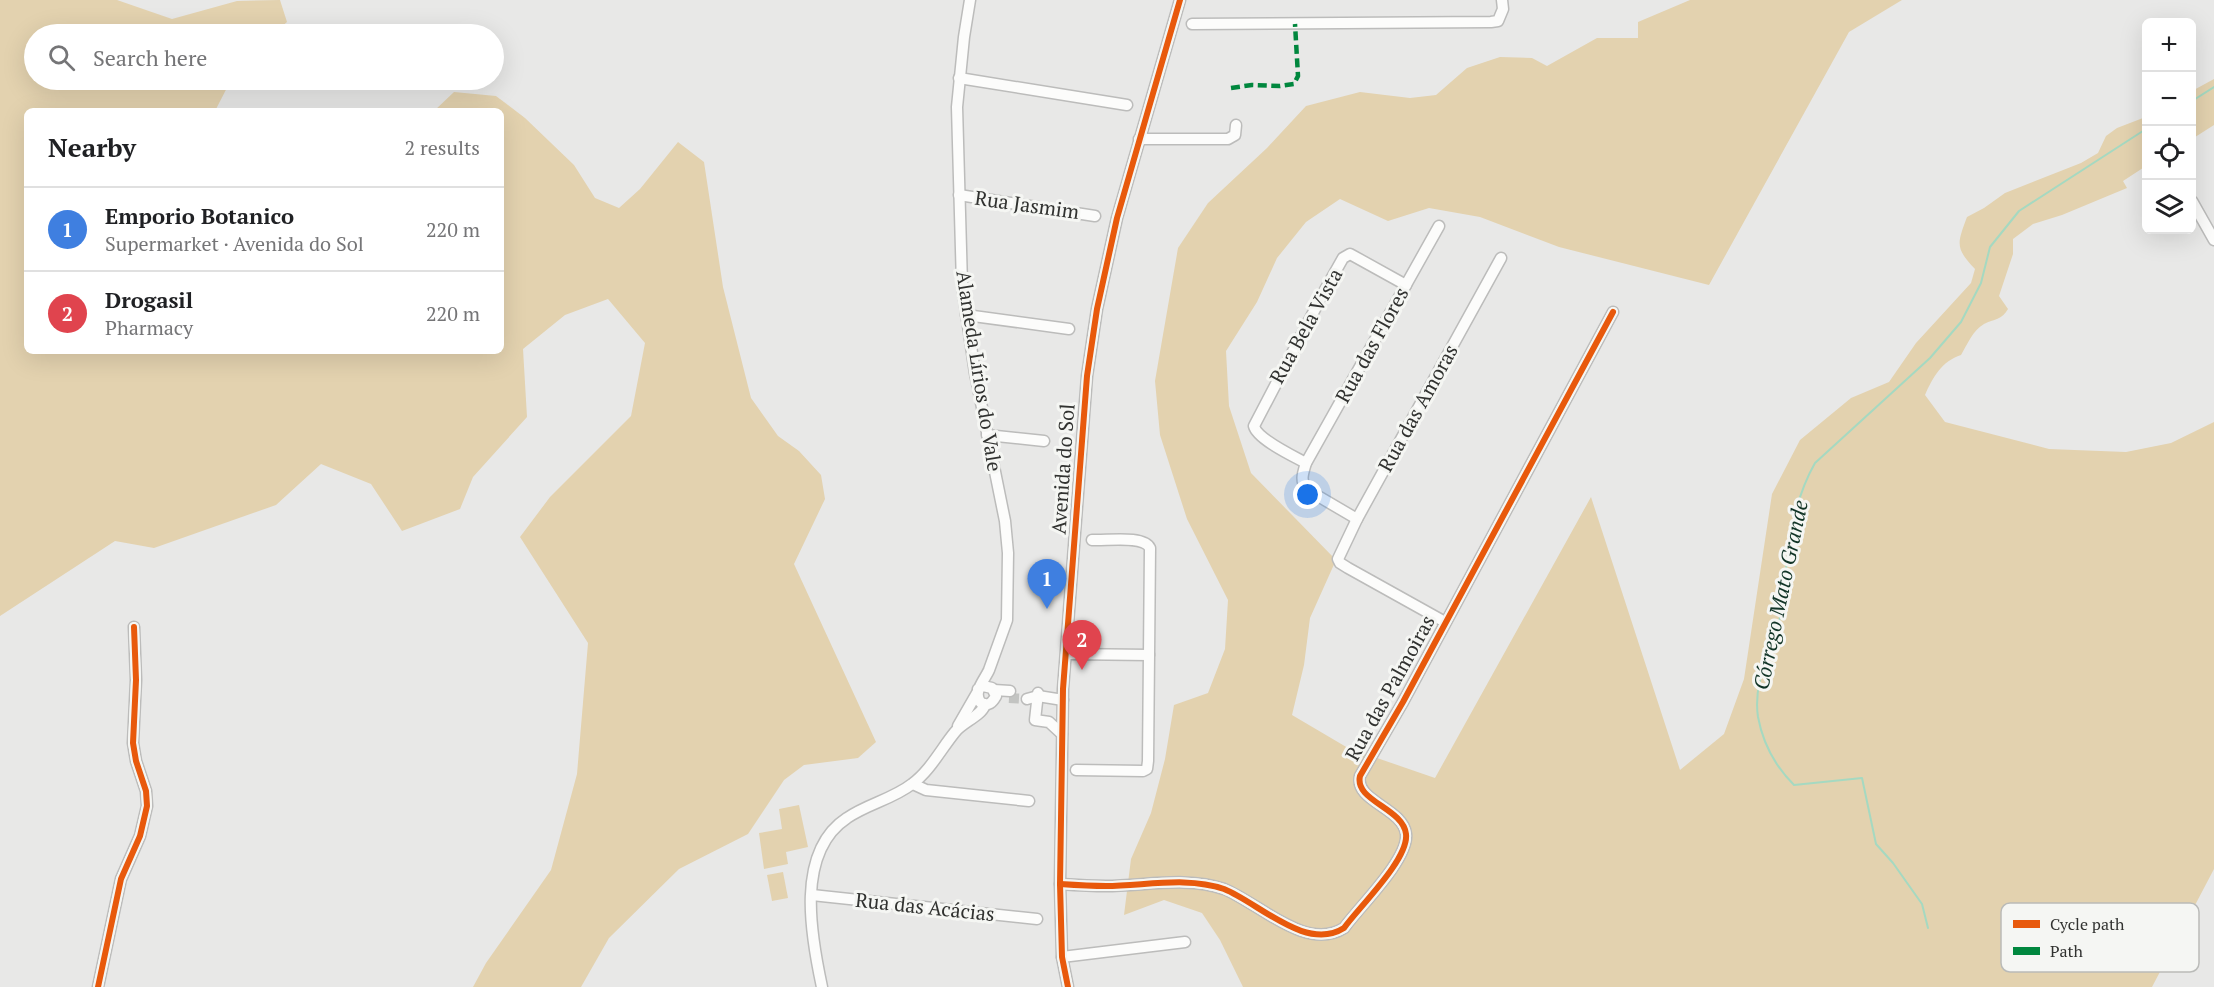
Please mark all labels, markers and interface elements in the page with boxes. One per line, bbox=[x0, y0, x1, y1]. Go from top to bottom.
map controls bbox=[2142, 18, 2196, 234]
button: + bbox=[2142, 18, 2196, 72]
search box bbox=[24, 24, 504, 90]
icon: search bbox=[45, 41, 78, 74]
text: Search here bbox=[93, 43, 207, 72]
button: − bbox=[2142, 72, 2196, 126]
button: locate bbox=[2142, 126, 2196, 180]
text: Nearby bbox=[48, 130, 136, 164]
text: 2 results bbox=[405, 134, 480, 161]
button: layers bbox=[2142, 180, 2196, 234]
street label: Rua Jasmim bbox=[973, 184, 1081, 225]
text: Emporio Botanico bbox=[105, 201, 294, 230]
text: 1 bbox=[62, 216, 73, 243]
text: 220 m bbox=[426, 216, 480, 243]
text: Supermarket · Avenida do Sol bbox=[105, 230, 364, 257]
street label: Rua Bela Vista bbox=[1263, 263, 1348, 388]
street label: Alameda Lírios do Vale bbox=[950, 268, 1009, 473]
street label: Rua das Flores bbox=[1329, 282, 1414, 407]
text: Drogasil bbox=[105, 285, 193, 314]
text: 2 bbox=[62, 300, 73, 327]
text: 220 m bbox=[426, 300, 480, 327]
text: Pharmacy bbox=[105, 314, 193, 341]
street label: Rua das Amoras bbox=[1371, 339, 1464, 476]
street label: Avenida do Sol bbox=[1044, 403, 1081, 535]
your location bbox=[1293, 480, 1322, 509]
water label: Córrego Mato Grande bbox=[1746, 497, 1814, 692]
pin: 1 bbox=[1028, 560, 1066, 609]
street label: Rua das Palmoiras bbox=[1338, 610, 1441, 765]
pin: 2 bbox=[1062, 620, 1102, 670]
street label: Rua das Acácias bbox=[854, 886, 996, 927]
legend bbox=[2001, 903, 2199, 972]
text: Cycle path bbox=[2050, 913, 2125, 935]
text: Path bbox=[2050, 940, 2084, 962]

